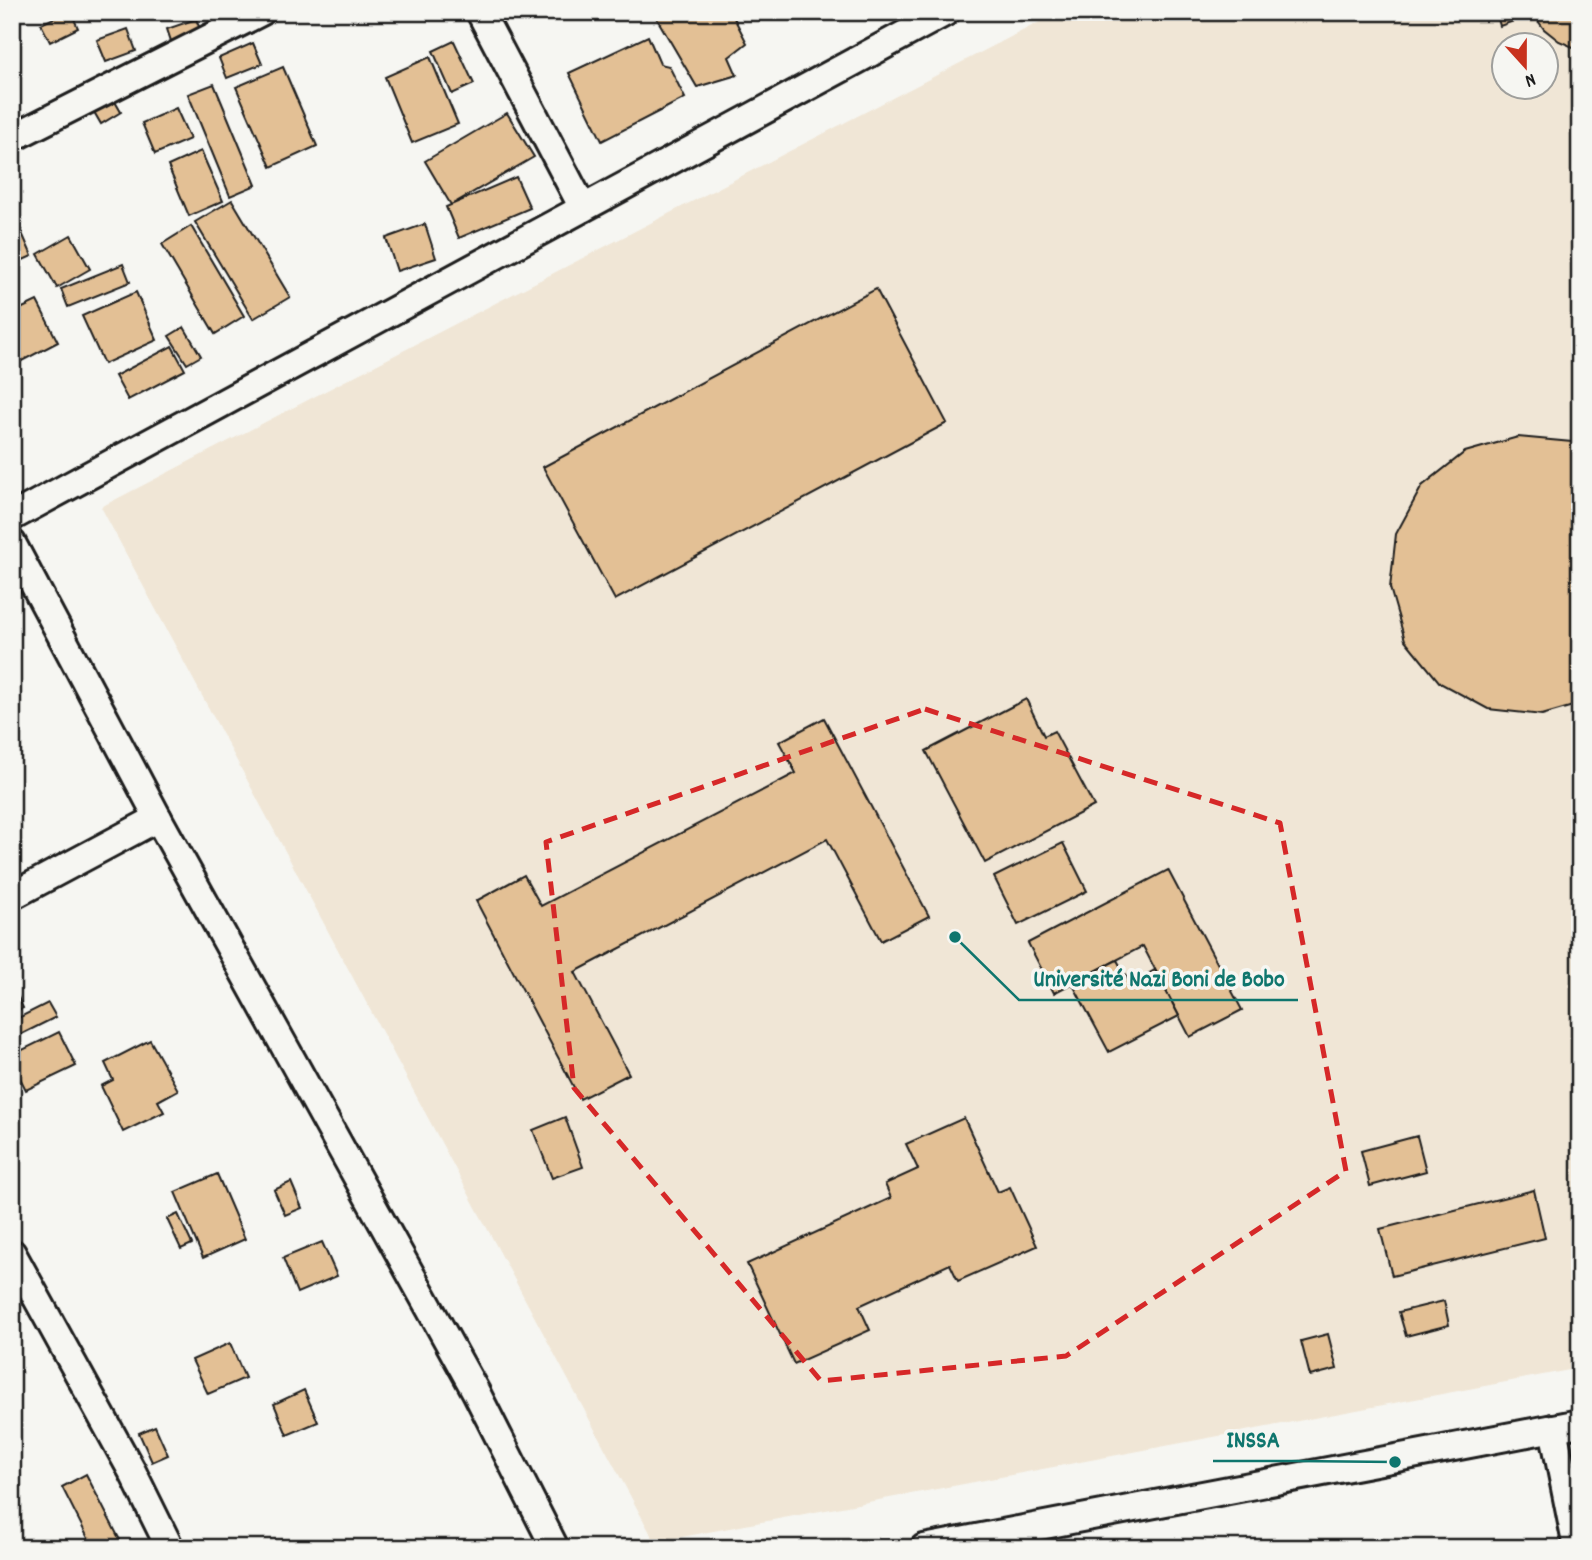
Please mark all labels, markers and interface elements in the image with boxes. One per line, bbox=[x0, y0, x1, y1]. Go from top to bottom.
north arrow bbox=[1490, 32, 1560, 102]
text: N bbox=[1521, 64, 1539, 93]
callout: Université Nazi Boni de Bobo bbox=[1019, 955, 1298, 1000]
text: Université Nazi Boni de Bobo bbox=[1033, 964, 1285, 998]
callout: INSSA bbox=[1213, 1416, 1294, 1461]
text: INSSA bbox=[1226, 1425, 1280, 1459]

